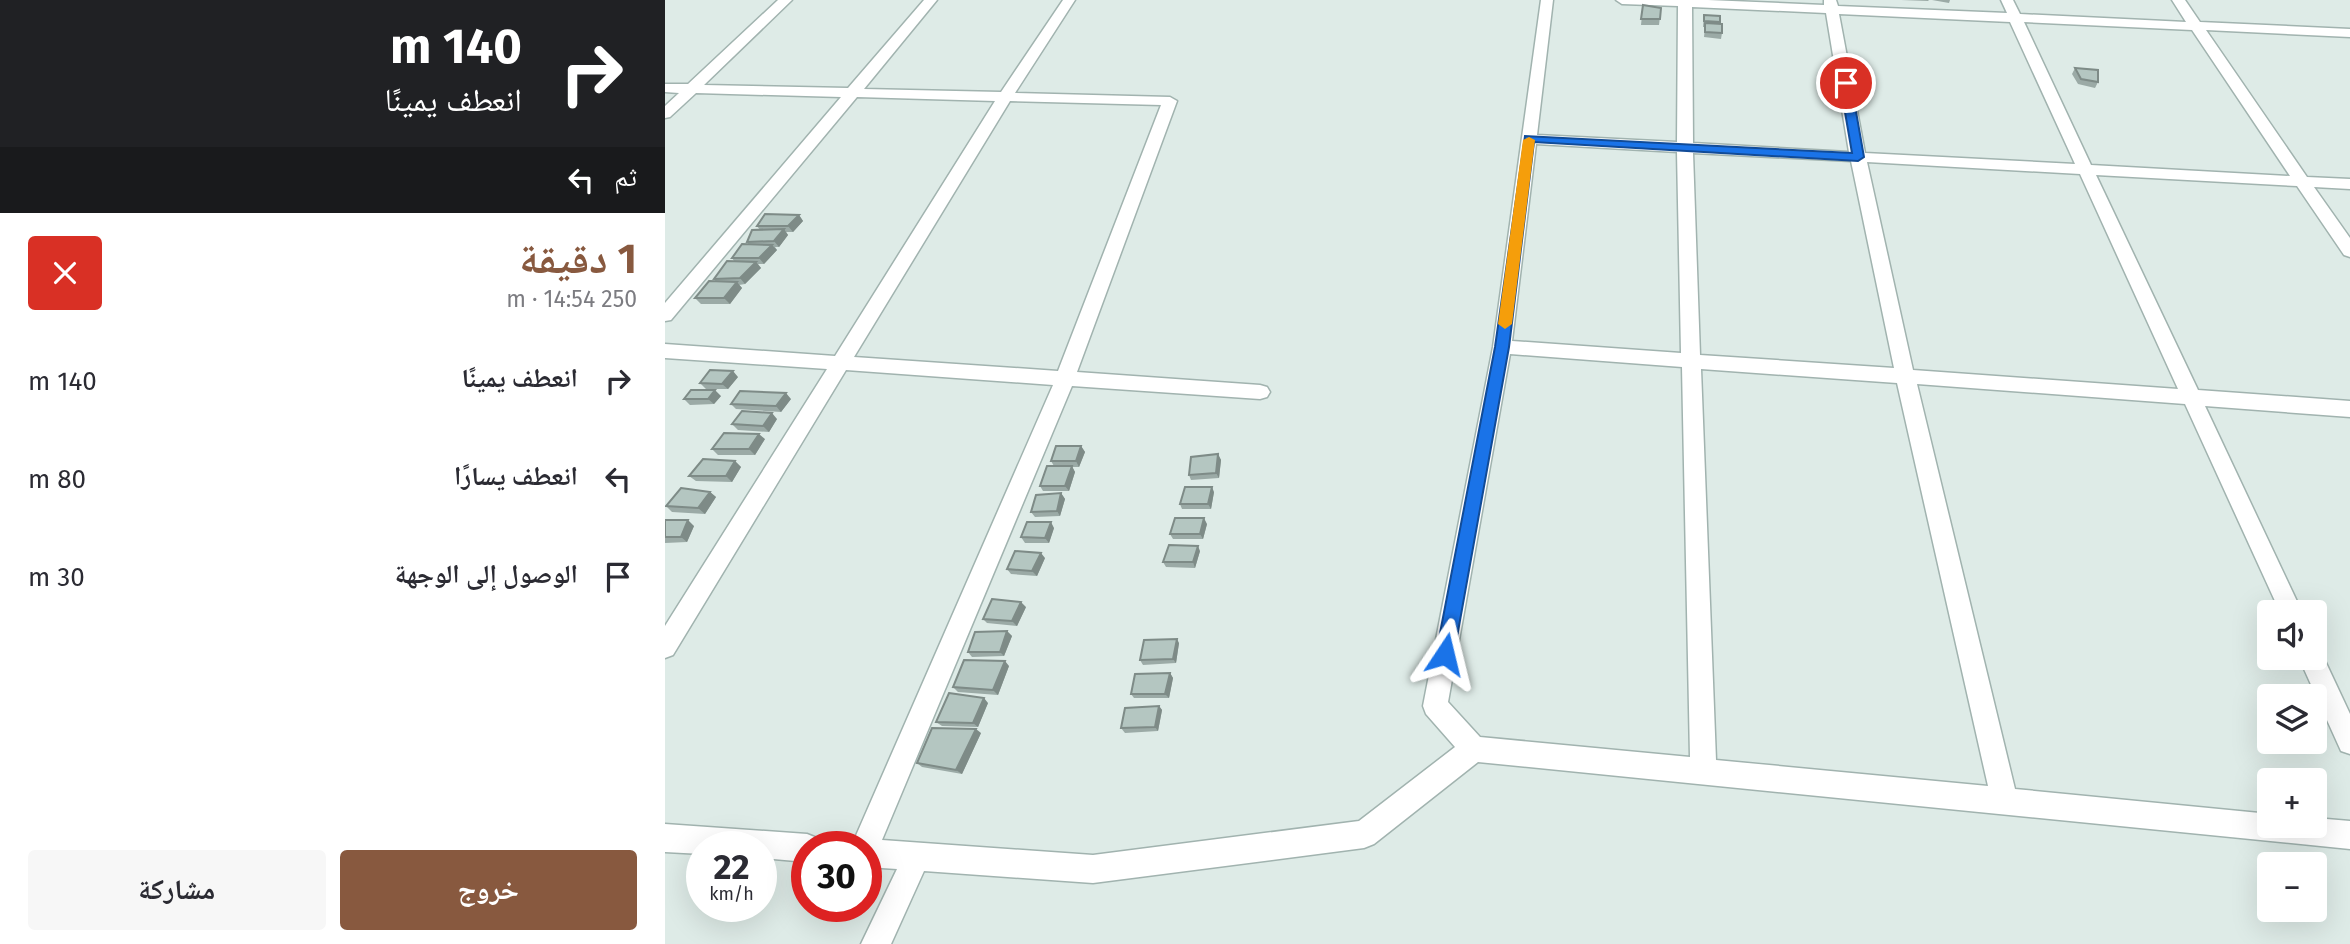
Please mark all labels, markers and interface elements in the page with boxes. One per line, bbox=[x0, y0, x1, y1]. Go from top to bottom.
text: 140 m bbox=[390, 17, 522, 76]
icon: right bbox=[546, 28, 637, 119]
pin bbox=[1816, 53, 1876, 113]
icon: arrive bbox=[1827, 64, 1865, 102]
text: انعطف يمينًا bbox=[384, 81, 522, 119]
icon: left bbox=[562, 161, 600, 199]
text: ثم bbox=[614, 162, 637, 193]
text: 1 دقيقة bbox=[519, 234, 637, 284]
button: close bbox=[28, 236, 102, 310]
text: 250 m · 14:54 bbox=[506, 285, 637, 313]
icon: right bbox=[599, 362, 637, 400]
text: انعطف يمينًا bbox=[462, 363, 578, 394]
text: 140 m bbox=[28, 366, 97, 397]
icon: left bbox=[599, 460, 637, 498]
text: انعطف يسارًا bbox=[454, 461, 578, 492]
text: 80 m bbox=[28, 464, 86, 495]
icon: arrive bbox=[599, 558, 637, 596]
text: الوصول إلى الوجهة bbox=[395, 559, 578, 590]
text: 30 m bbox=[28, 562, 85, 593]
map controls bbox=[2257, 600, 2327, 922]
button: sound bbox=[2257, 600, 2327, 670]
position arrow bbox=[1408, 617, 1482, 691]
button: layers bbox=[2257, 684, 2327, 754]
button: + bbox=[2257, 768, 2327, 838]
speed limit sign: 30 bbox=[791, 831, 882, 922]
text: 22 bbox=[713, 846, 750, 888]
button: مشاركة bbox=[28, 850, 326, 930]
button: خروج bbox=[340, 850, 637, 930]
button: − bbox=[2257, 852, 2327, 922]
text: km/h bbox=[709, 883, 754, 905]

